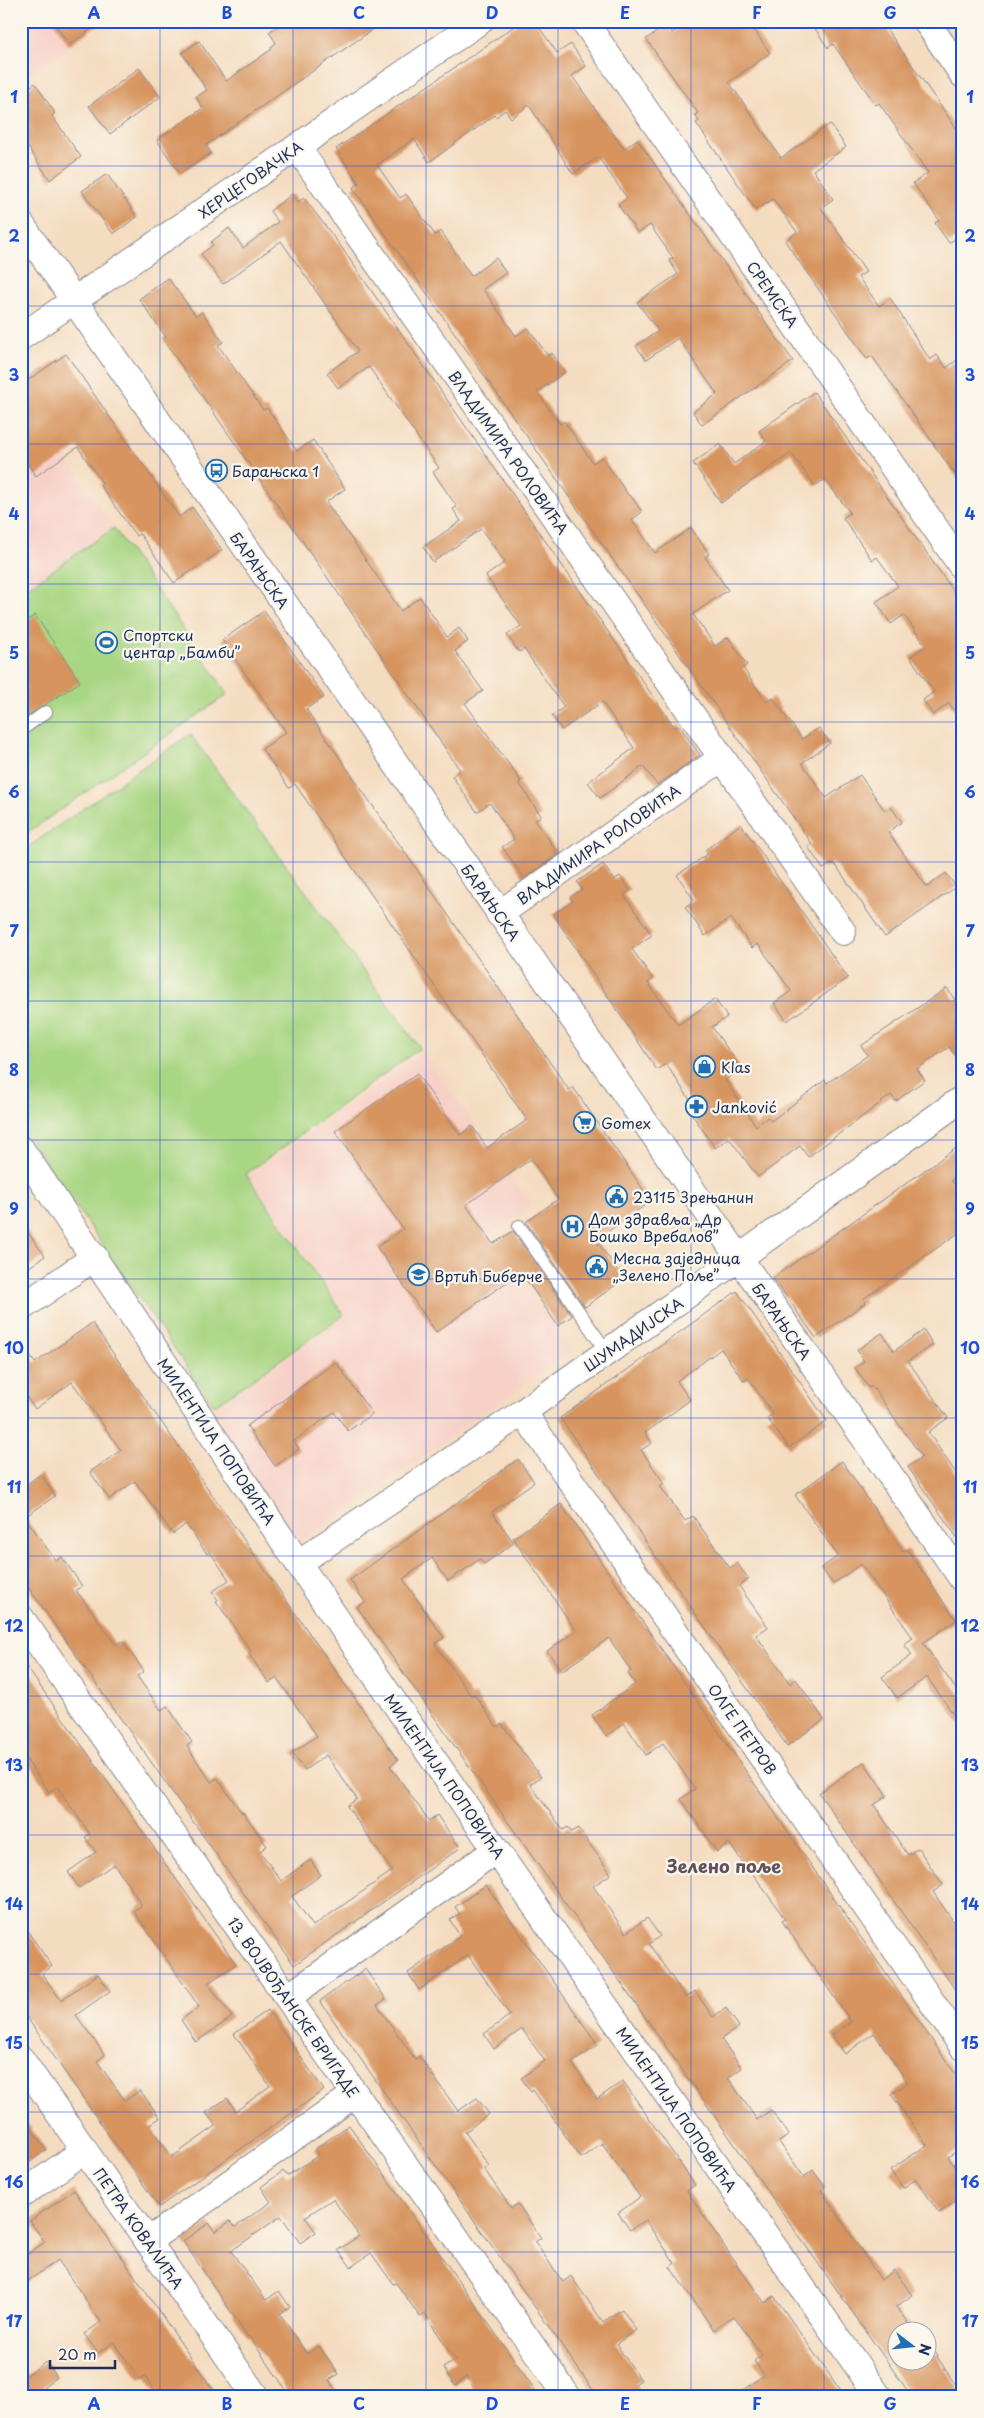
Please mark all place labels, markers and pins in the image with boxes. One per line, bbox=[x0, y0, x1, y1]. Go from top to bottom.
bus stop icon: Барањска 1 bbox=[204, 458, 228, 482]
place label: Барањска 1 bbox=[232, 459, 319, 482]
place label: Спортски центар „Бамби” bbox=[123, 623, 240, 663]
sports icon: Спортски центар „Бамби” bbox=[95, 631, 119, 655]
shop icon: Klas bbox=[693, 1054, 717, 1078]
place label: Klas bbox=[721, 1055, 751, 1078]
pharmacy icon: Janković bbox=[684, 1094, 708, 1118]
place label: Janković bbox=[712, 1095, 777, 1118]
supermarket icon: Gomex bbox=[573, 1110, 597, 1134]
place label: Gomex bbox=[601, 1111, 651, 1134]
public building icon: 23115 Зрењанин bbox=[605, 1184, 629, 1208]
place label: 23115 Зрењанин bbox=[633, 1185, 754, 1208]
place label: Дом здравља „Др Бошко Вребалов” bbox=[588, 1207, 722, 1247]
hospital icon: Дом здравља „Др Бошко Вребалов” bbox=[561, 1215, 585, 1239]
place label: Месна заједница „Зелено Поље” bbox=[613, 1246, 741, 1286]
public building icon: Месна заједница „Зелено Поље” bbox=[585, 1254, 609, 1278]
school or university icon: Вртић Биберче bbox=[406, 1263, 430, 1287]
place label: Вртић Биберче bbox=[434, 1264, 543, 1287]

